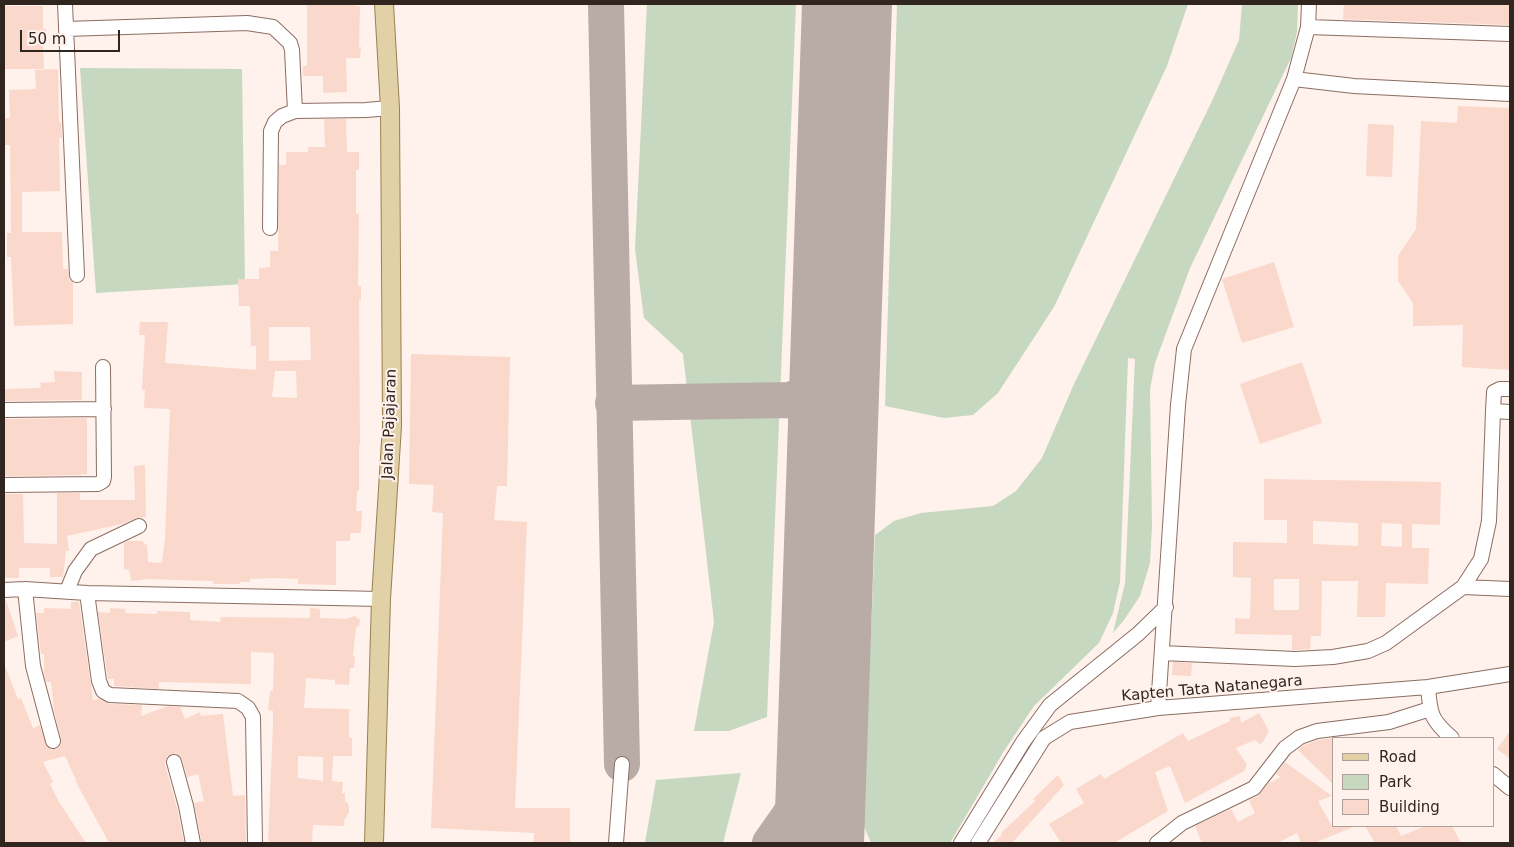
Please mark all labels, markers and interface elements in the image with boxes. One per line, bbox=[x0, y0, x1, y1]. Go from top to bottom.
scale bar bbox=[22, 20, 122, 52]
text: 50 m bbox=[28, 30, 66, 48]
street label: Jalan Pajajaran bbox=[379, 369, 401, 479]
street label: Kapten Tata Natanegara bbox=[1121, 672, 1303, 706]
legend bbox=[1332, 737, 1494, 827]
text: Road bbox=[1379, 748, 1417, 766]
text: Park bbox=[1379, 773, 1411, 791]
text: Building bbox=[1379, 798, 1440, 816]

